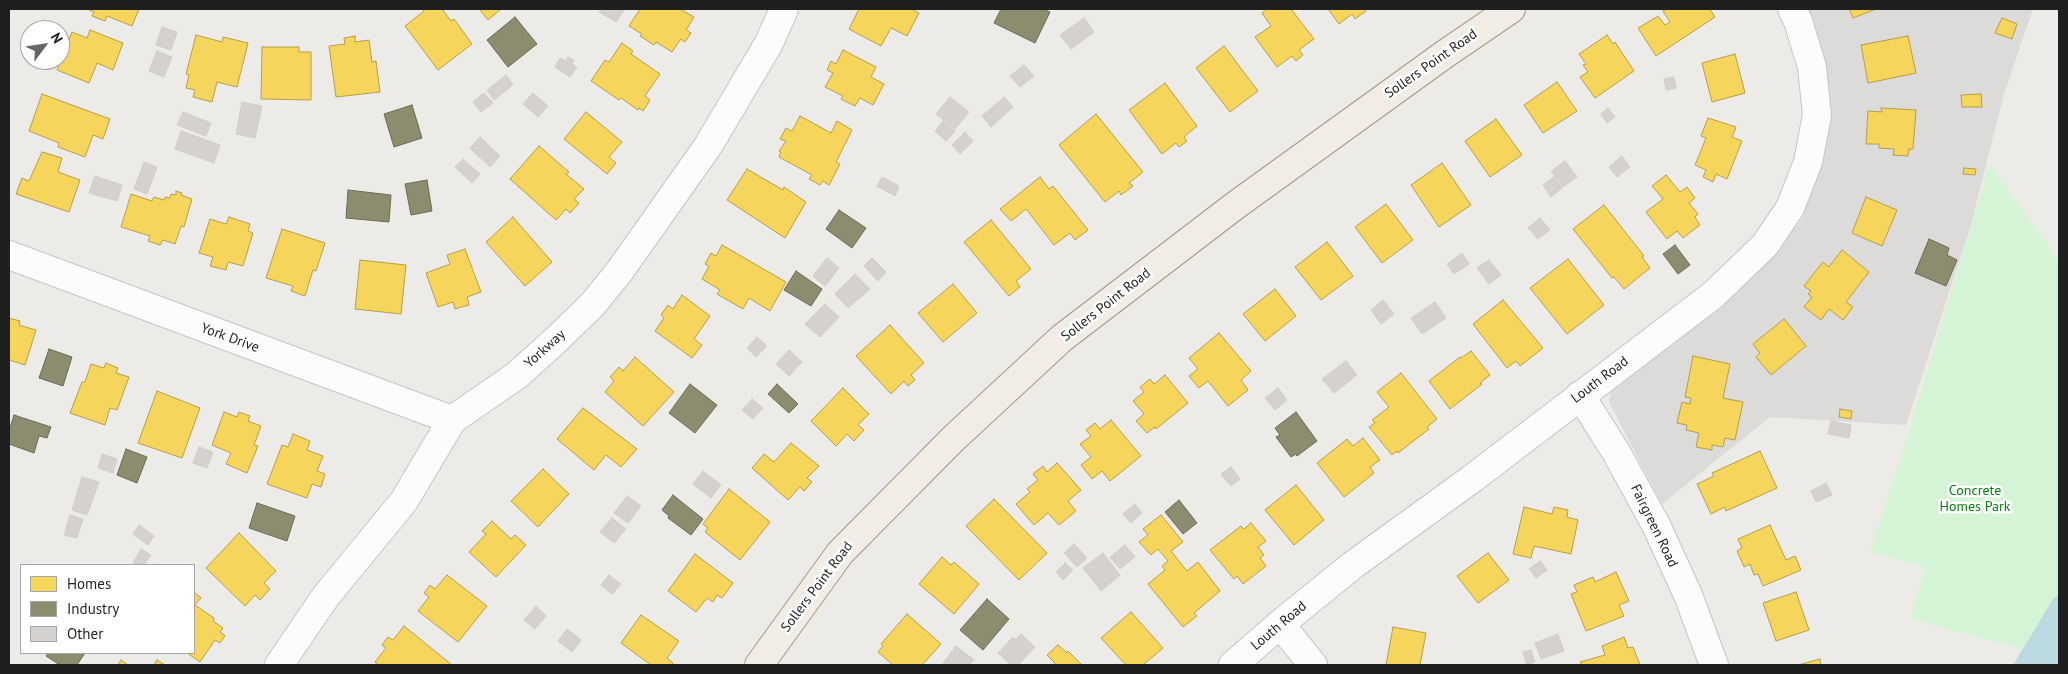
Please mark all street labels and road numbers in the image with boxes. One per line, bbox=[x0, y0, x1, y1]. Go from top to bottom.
street label: Sollers Point Road bbox=[1382, 26, 1480, 102]
street label: Sollers Point Road bbox=[1058, 265, 1154, 345]
street label: York Drive bbox=[199, 320, 261, 356]
street label: Yorkway bbox=[521, 326, 569, 372]
street label: Louth Road bbox=[1568, 353, 1632, 407]
street label: Fairgreen Road bbox=[1627, 482, 1681, 570]
street label: Sollers Point Road bbox=[777, 538, 857, 636]
street label: Louth Road bbox=[1248, 598, 1310, 654]

